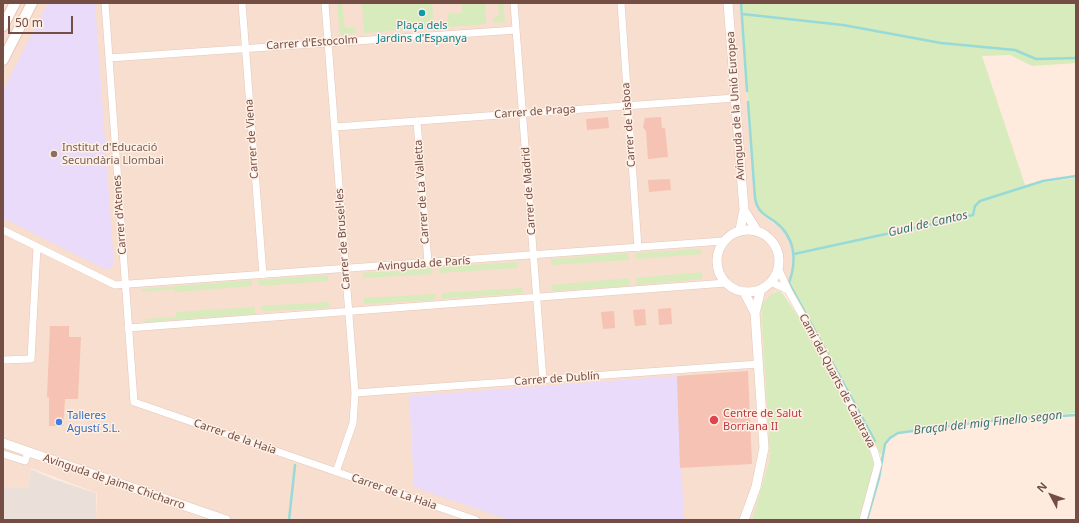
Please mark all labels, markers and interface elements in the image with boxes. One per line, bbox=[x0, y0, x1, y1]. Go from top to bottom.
scale bar bbox=[10, 8, 75, 34]
marker: Plaça dels Jardins d'Espanya bbox=[417, 8, 427, 18]
text: 50 m bbox=[15, 14, 43, 31]
place label: Plaça dels Jardins d'Espanya bbox=[377, 19, 467, 45]
street label: Avinguda de la Unió Europea bbox=[724, 31, 748, 181]
street label: Carrer d'Estocolm bbox=[266, 33, 358, 53]
street label: Carrer de Lisboa bbox=[619, 82, 639, 168]
street label: Carrer de Viena bbox=[243, 99, 261, 179]
street label: Carrer de Praga bbox=[494, 103, 576, 121]
street label: Carrer de La Valletta bbox=[412, 139, 432, 245]
place label: Institut d'Educació Secundària Llombai bbox=[62, 141, 164, 167]
street label: Carrer de Madrid bbox=[519, 146, 539, 236]
marker: Institut d'Educació Secundària Llombai bbox=[49, 149, 59, 159]
street label: Carrer d'Atenes bbox=[111, 175, 129, 255]
street label: Carrer de Brusel·les bbox=[333, 188, 353, 290]
water label: Gual de Cantos bbox=[887, 208, 969, 240]
street label: Avinguda de París bbox=[377, 254, 471, 274]
street label: Camí del Quarts de Calatrava bbox=[796, 312, 878, 450]
street label: Carrer de Dublín bbox=[514, 369, 600, 389]
place label: Centre de Salut Borriana II bbox=[723, 407, 802, 433]
water label: Braçal del mig Finello segon bbox=[913, 408, 1063, 438]
place label: Talleres Agustí S.L. bbox=[67, 409, 120, 435]
marker: Centre de Salut Borriana II bbox=[708, 414, 720, 426]
marker: Talleres Agustí S.L. bbox=[54, 417, 64, 427]
street label: Carrer de la Haia bbox=[192, 417, 278, 457]
street label: Avinguda de Jaime Chicharro bbox=[41, 451, 187, 513]
street label: Carrer de La Haia bbox=[350, 471, 438, 513]
north arrow bbox=[1031, 475, 1071, 515]
text: N bbox=[1033, 479, 1050, 495]

